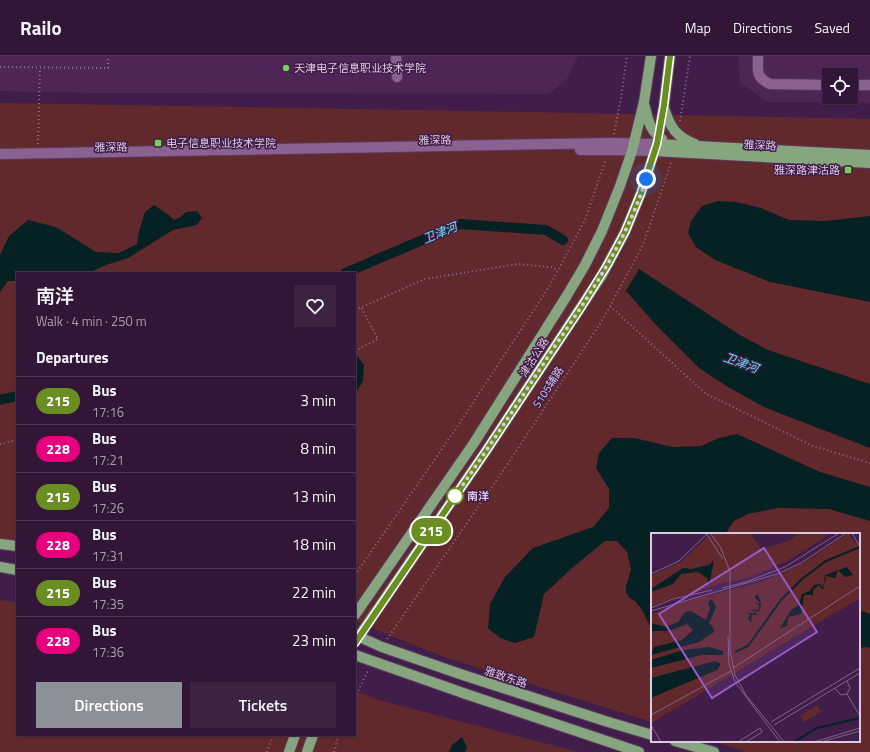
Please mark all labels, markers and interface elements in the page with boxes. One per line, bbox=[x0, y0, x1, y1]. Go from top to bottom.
text: Railo bbox=[20, 13, 62, 42]
text: Map bbox=[685, 17, 711, 38]
text: Directions bbox=[733, 17, 792, 38]
text: Saved bbox=[814, 17, 850, 38]
place label: 天津电子信息职业技术学院 bbox=[294, 60, 426, 76]
marker: 天津电子信息职业技术学院 bbox=[281, 63, 291, 73]
map controls bbox=[822, 68, 858, 104]
button: locate bbox=[822, 68, 858, 104]
street label: 雅深路 bbox=[418, 132, 452, 148]
place label: 电子信息职业技术学院 bbox=[166, 135, 276, 151]
street label: 雅深路 bbox=[743, 136, 777, 154]
marker: 电子信息职业技术学院 bbox=[153, 138, 163, 148]
street label: 雅深路 bbox=[94, 139, 128, 155]
place label: 雅深路津沽路 bbox=[774, 162, 840, 178]
marker: 雅深路津沽路 bbox=[843, 165, 853, 175]
your location bbox=[636, 169, 656, 189]
water label: 卫津河 bbox=[420, 216, 462, 248]
text: 南洋 bbox=[36, 281, 74, 310]
button: heart bbox=[294, 285, 336, 327]
text: Walk · 4 min · 250 m bbox=[36, 311, 147, 331]
street label: 津沽公路 bbox=[515, 334, 553, 380]
text: Departures bbox=[36, 346, 109, 369]
water label: 卫津河 bbox=[721, 347, 763, 378]
street label: S105辅路 bbox=[529, 363, 567, 411]
text: Bus bbox=[92, 379, 117, 402]
text: 3 min bbox=[300, 389, 336, 412]
text: 215 bbox=[46, 390, 70, 411]
text: 17:16 bbox=[92, 402, 124, 422]
text: Bus bbox=[92, 427, 117, 450]
text: 8 min bbox=[300, 437, 336, 460]
text: 228 bbox=[46, 438, 70, 459]
text: 17:21 bbox=[92, 450, 124, 470]
text: Bus bbox=[92, 475, 117, 498]
text: 13 min bbox=[292, 485, 336, 508]
text: 215 bbox=[46, 486, 70, 507]
marker: 南洋 bbox=[446, 487, 464, 505]
place label: 南洋 bbox=[467, 488, 489, 504]
text: 17:26 bbox=[92, 498, 124, 518]
line badge: 215 bbox=[408, 518, 454, 544]
text: 215 bbox=[419, 520, 443, 541]
text: Bus bbox=[92, 523, 117, 546]
text: 18 min bbox=[292, 533, 336, 556]
inset map bbox=[651, 533, 860, 742]
text: 228 bbox=[46, 534, 70, 555]
text: 17:31 bbox=[92, 546, 124, 566]
text: Bus bbox=[92, 571, 117, 594]
text: 22 min bbox=[292, 581, 336, 604]
text: 215 bbox=[46, 582, 70, 603]
text: 17:35 bbox=[92, 594, 124, 614]
text: Bus bbox=[92, 619, 117, 642]
text: 23 min bbox=[292, 629, 336, 652]
text: 228 bbox=[46, 630, 70, 651]
text: 17:36 bbox=[92, 642, 124, 662]
street label: 雅致东路 bbox=[483, 663, 529, 691]
button: Directions bbox=[36, 682, 182, 728]
button: Tickets bbox=[190, 682, 336, 728]

